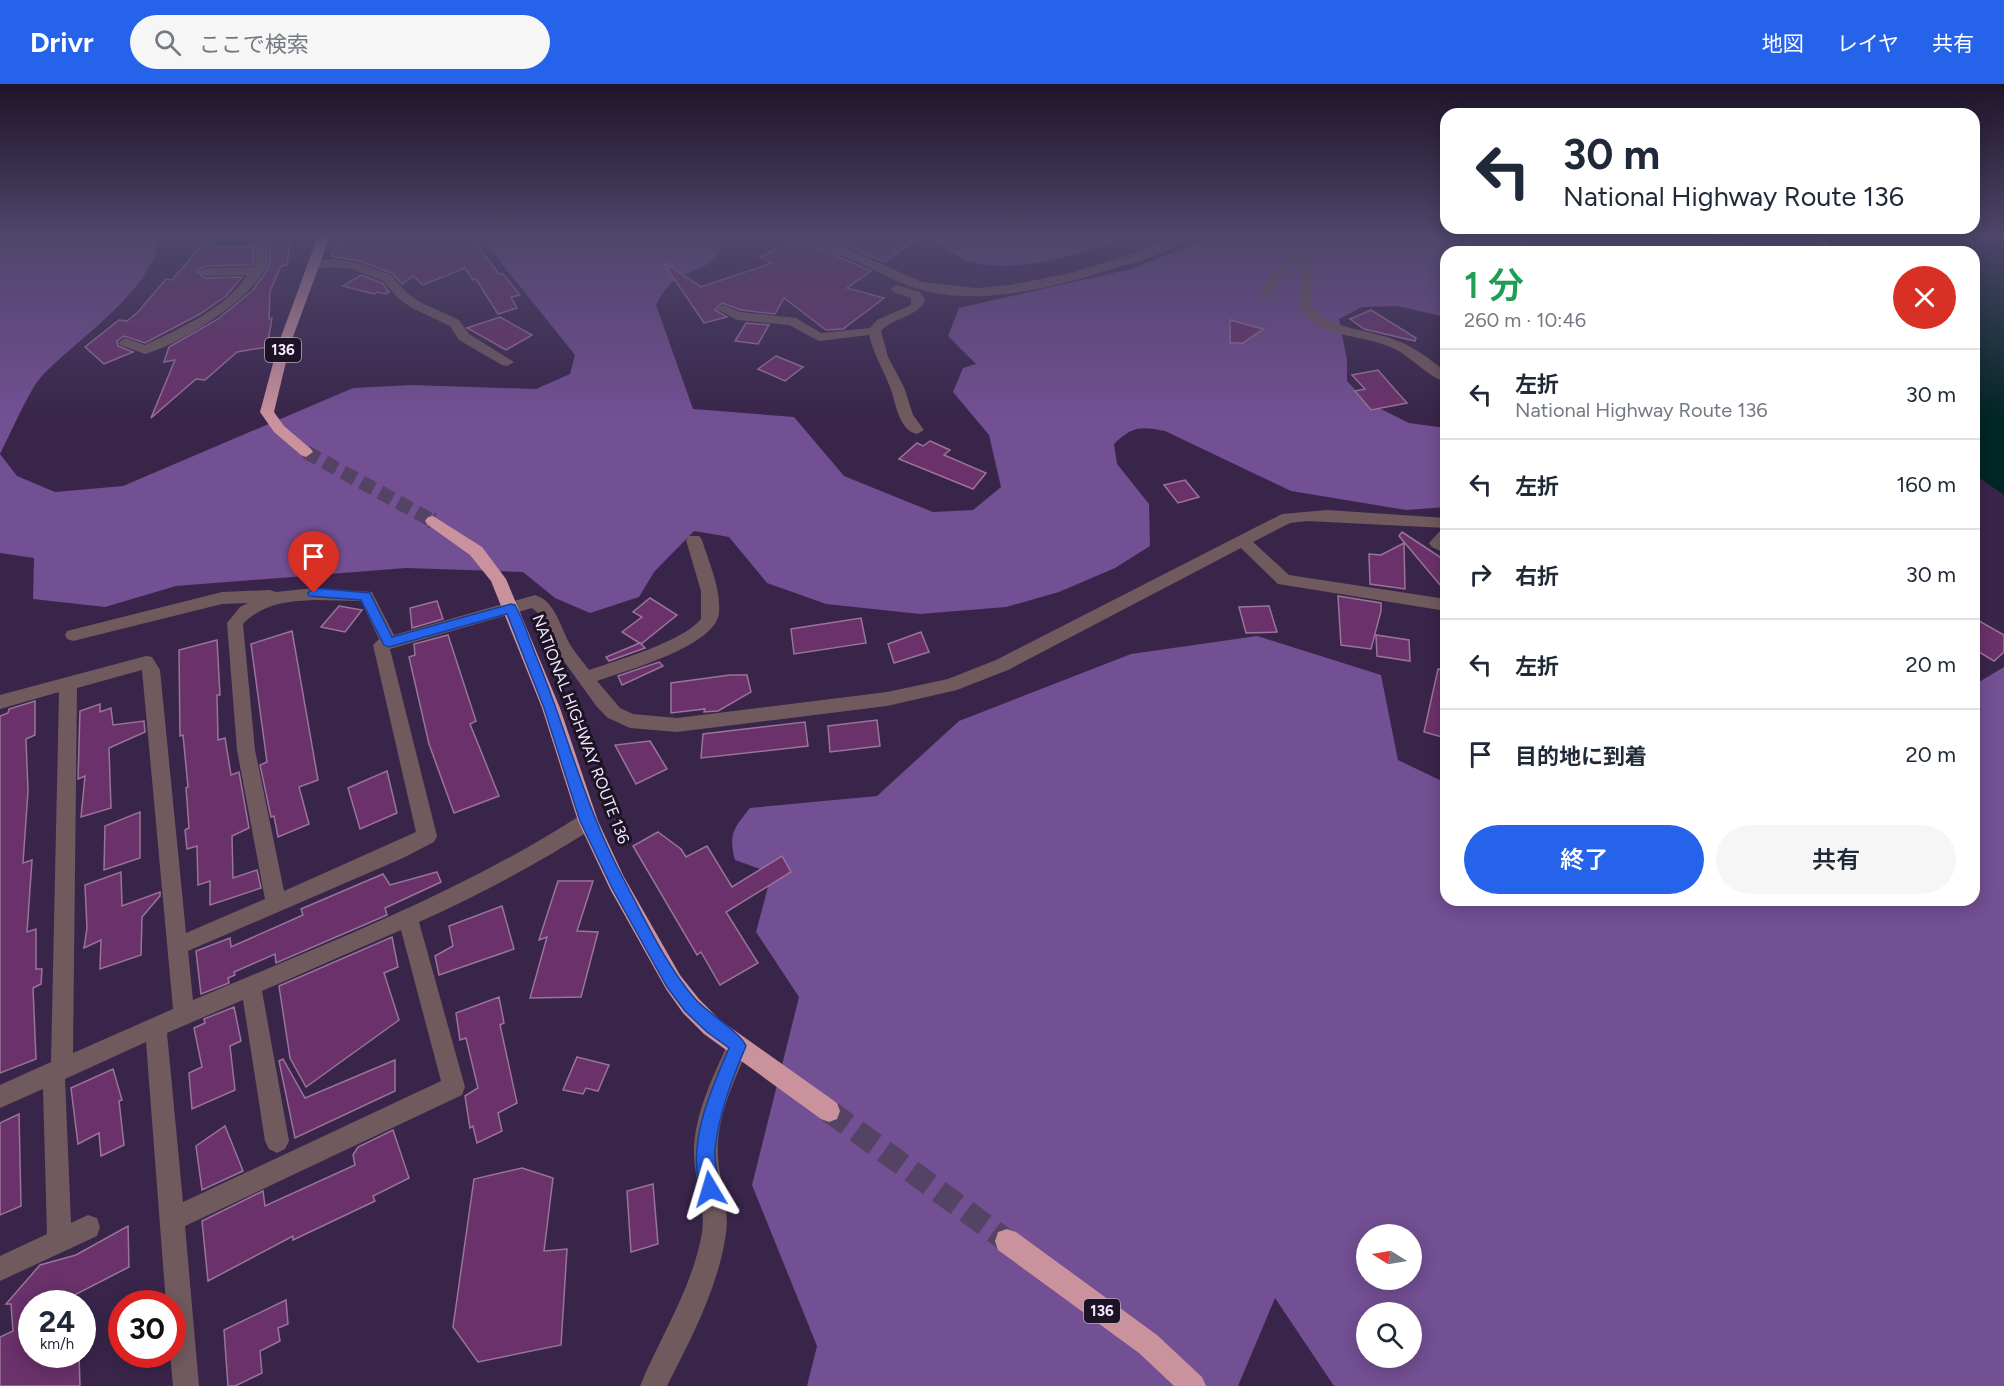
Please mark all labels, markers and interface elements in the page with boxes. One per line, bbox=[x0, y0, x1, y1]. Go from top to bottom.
search box bbox=[130, 15, 550, 69]
text: Drivr bbox=[30, 25, 94, 59]
icon: search bbox=[151, 26, 184, 59]
text: ここで検索 bbox=[199, 31, 309, 58]
text: 地図 bbox=[1762, 31, 1804, 56]
text: レイヤ bbox=[1837, 31, 1899, 56]
text: 共有 bbox=[1932, 31, 1974, 56]
text: 30 m bbox=[1563, 129, 1660, 180]
icon: left bbox=[1464, 132, 1542, 210]
text: National Highway Route 136 bbox=[1563, 180, 1904, 213]
text: 1 分 bbox=[1464, 264, 1524, 307]
button: close bbox=[1893, 266, 1956, 329]
text: 260 m · 10:46 bbox=[1464, 308, 1586, 332]
road number: 136 bbox=[265, 338, 301, 362]
text: 左折 bbox=[1515, 371, 1559, 398]
icon: left bbox=[1464, 378, 1497, 411]
text: 30 m bbox=[1906, 381, 1956, 408]
text: National Highway Route 136 bbox=[1515, 398, 1768, 422]
icon: left bbox=[1464, 468, 1497, 501]
text: 160 m bbox=[1896, 471, 1956, 498]
text: 左折 bbox=[1515, 473, 1559, 500]
pin bbox=[288, 531, 339, 593]
icon: arrive bbox=[297, 540, 330, 573]
icon: right bbox=[1464, 558, 1497, 591]
text: 30 m bbox=[1906, 561, 1956, 588]
text: 右折 bbox=[1515, 563, 1559, 590]
street label: NATIONAL HIGHWAY ROUTE 136 bbox=[528, 612, 634, 846]
icon: left bbox=[1464, 648, 1497, 681]
text: 20 m bbox=[1905, 651, 1956, 678]
text: 左折 bbox=[1515, 653, 1559, 680]
icon: arrive bbox=[1464, 738, 1497, 771]
text: 20 m bbox=[1905, 741, 1956, 768]
text: 目的地に到着 bbox=[1515, 743, 1647, 770]
button: 終了 bbox=[1464, 825, 1704, 894]
button: 共有 bbox=[1716, 825, 1956, 894]
position arrow bbox=[678, 1157, 742, 1221]
north arrow bbox=[1356, 1224, 1422, 1290]
map controls bbox=[1356, 1224, 1422, 1368]
speed limit sign: 30 bbox=[108, 1290, 186, 1368]
road number: 136 bbox=[1084, 1299, 1120, 1323]
button: search bbox=[1356, 1302, 1422, 1368]
text: 24 bbox=[39, 1303, 75, 1340]
text: km/h bbox=[40, 1335, 74, 1353]

